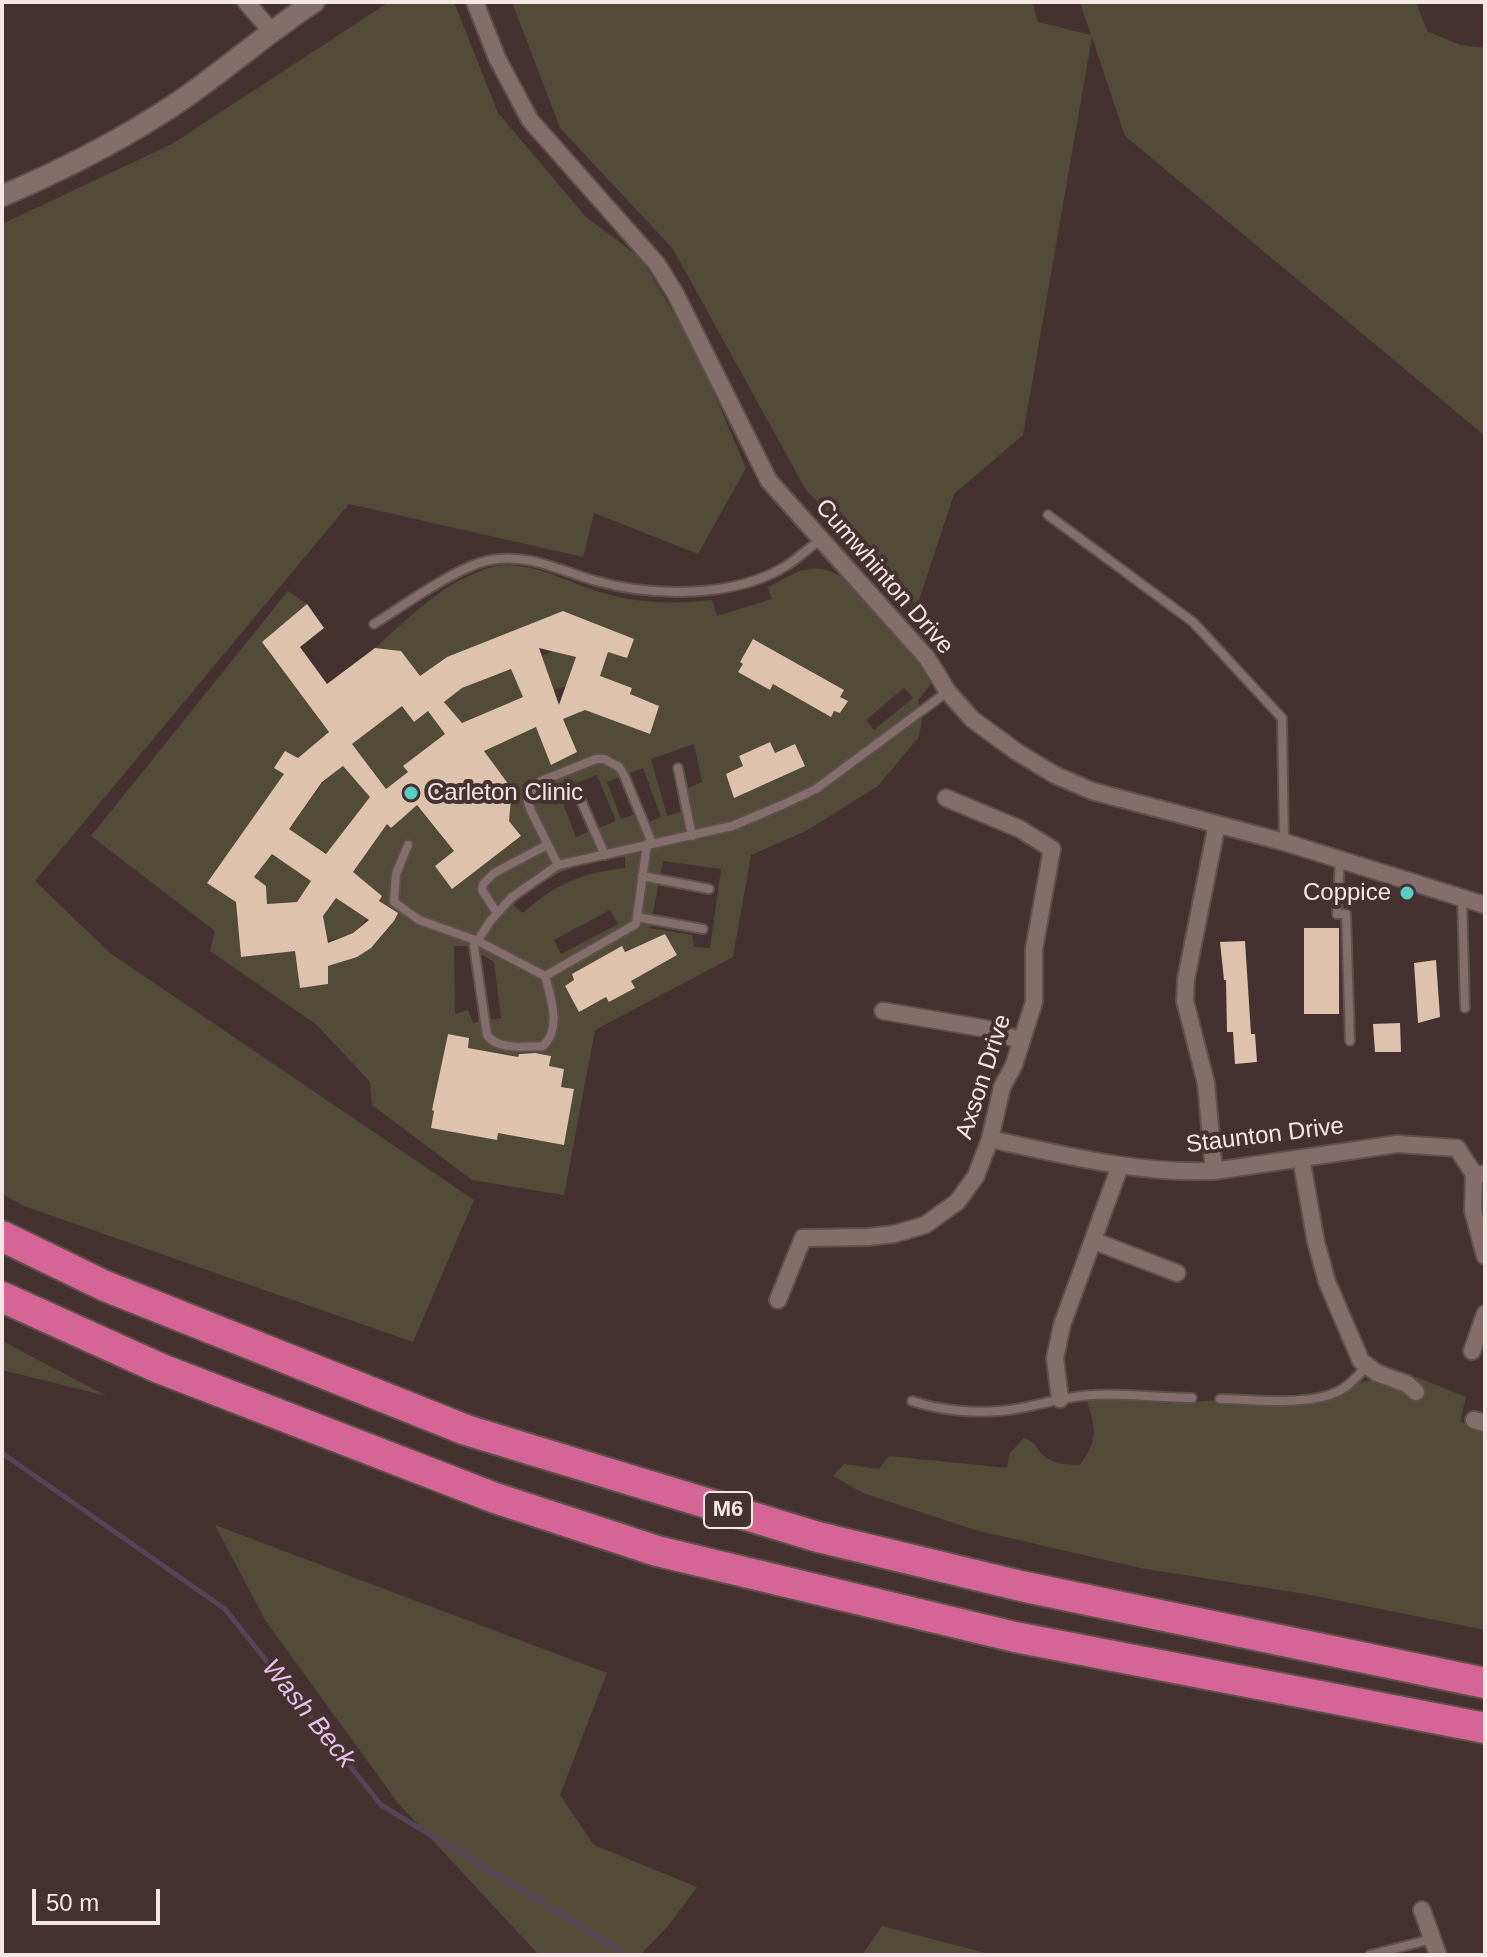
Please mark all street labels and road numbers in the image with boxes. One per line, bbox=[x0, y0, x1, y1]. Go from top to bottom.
street label: Cumwhinton Drive bbox=[809, 494, 959, 660]
street label: Axson Drive bbox=[950, 1011, 1018, 1143]
street label: Staunton Drive bbox=[1184, 1112, 1346, 1160]
road number: M6 bbox=[704, 1492, 752, 1528]

